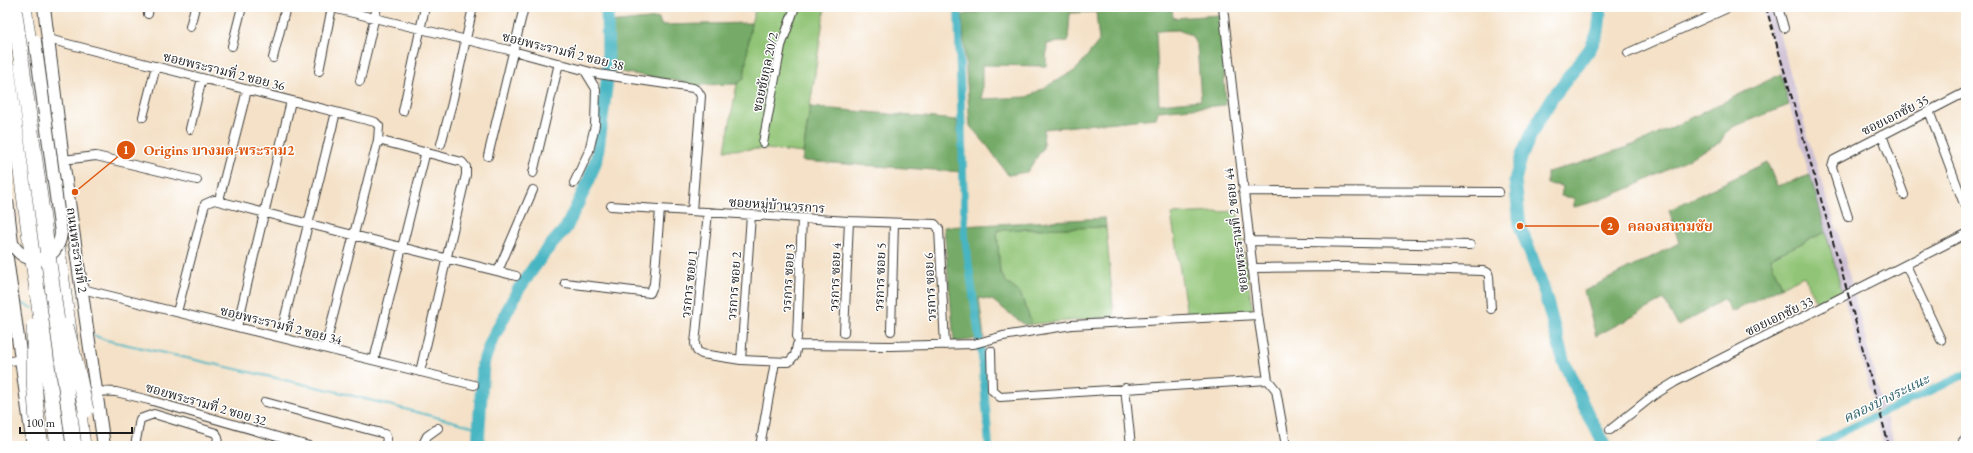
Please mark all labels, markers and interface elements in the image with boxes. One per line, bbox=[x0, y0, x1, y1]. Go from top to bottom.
street label: ซอยพระรามที่ 2 ซอย 38 bbox=[500, 27, 626, 74]
street label: ซอยชัยกูล 20/2 bbox=[748, 30, 782, 113]
street label: ซอยพระรามที่ 2 ซอย 36 bbox=[161, 47, 287, 94]
street label: ซอยเอกชัย 35 bbox=[1858, 91, 1932, 139]
callout: Origins บางมด-พระราม2 bbox=[116, 137, 302, 163]
text: Origins บางมด-พระราม2 bbox=[144, 141, 295, 159]
text: 1 bbox=[123, 142, 129, 158]
street label: ซอยพระรามที่ 2 ซอย 44 bbox=[1219, 166, 1252, 293]
street label: ซอยหมู่บ้านวรการ bbox=[728, 193, 826, 217]
street label: ถนนพระรามที่ 2 bbox=[63, 206, 92, 294]
callout: คลองสนามชัย bbox=[1600, 213, 1721, 239]
text: คลองสนามชัย bbox=[1627, 217, 1713, 235]
text: 2 bbox=[1607, 218, 1614, 234]
street label: วรการ ซอย 4 bbox=[825, 242, 845, 312]
street label: วรการ ซอย 5 bbox=[870, 242, 890, 312]
street label: วรการ ซอย 3 bbox=[778, 243, 798, 313]
street label: วรการ ซอย 1 bbox=[677, 249, 701, 319]
street label: วรการ ซอย 2 bbox=[723, 250, 745, 321]
street label: วรการ ซอย 6 bbox=[920, 252, 940, 322]
street label: ซอยเอกชัย 33 bbox=[1742, 292, 1816, 340]
street label: ซอยพระรามที่ 2 ซอย 34 bbox=[218, 301, 345, 349]
water label: คลองบางระแนะ bbox=[1840, 369, 1933, 427]
street label: ซอยพระรามที่ 2 ซอย 32 bbox=[144, 378, 269, 430]
scale bar bbox=[20, 409, 132, 435]
text: 100 m bbox=[26, 415, 56, 431]

